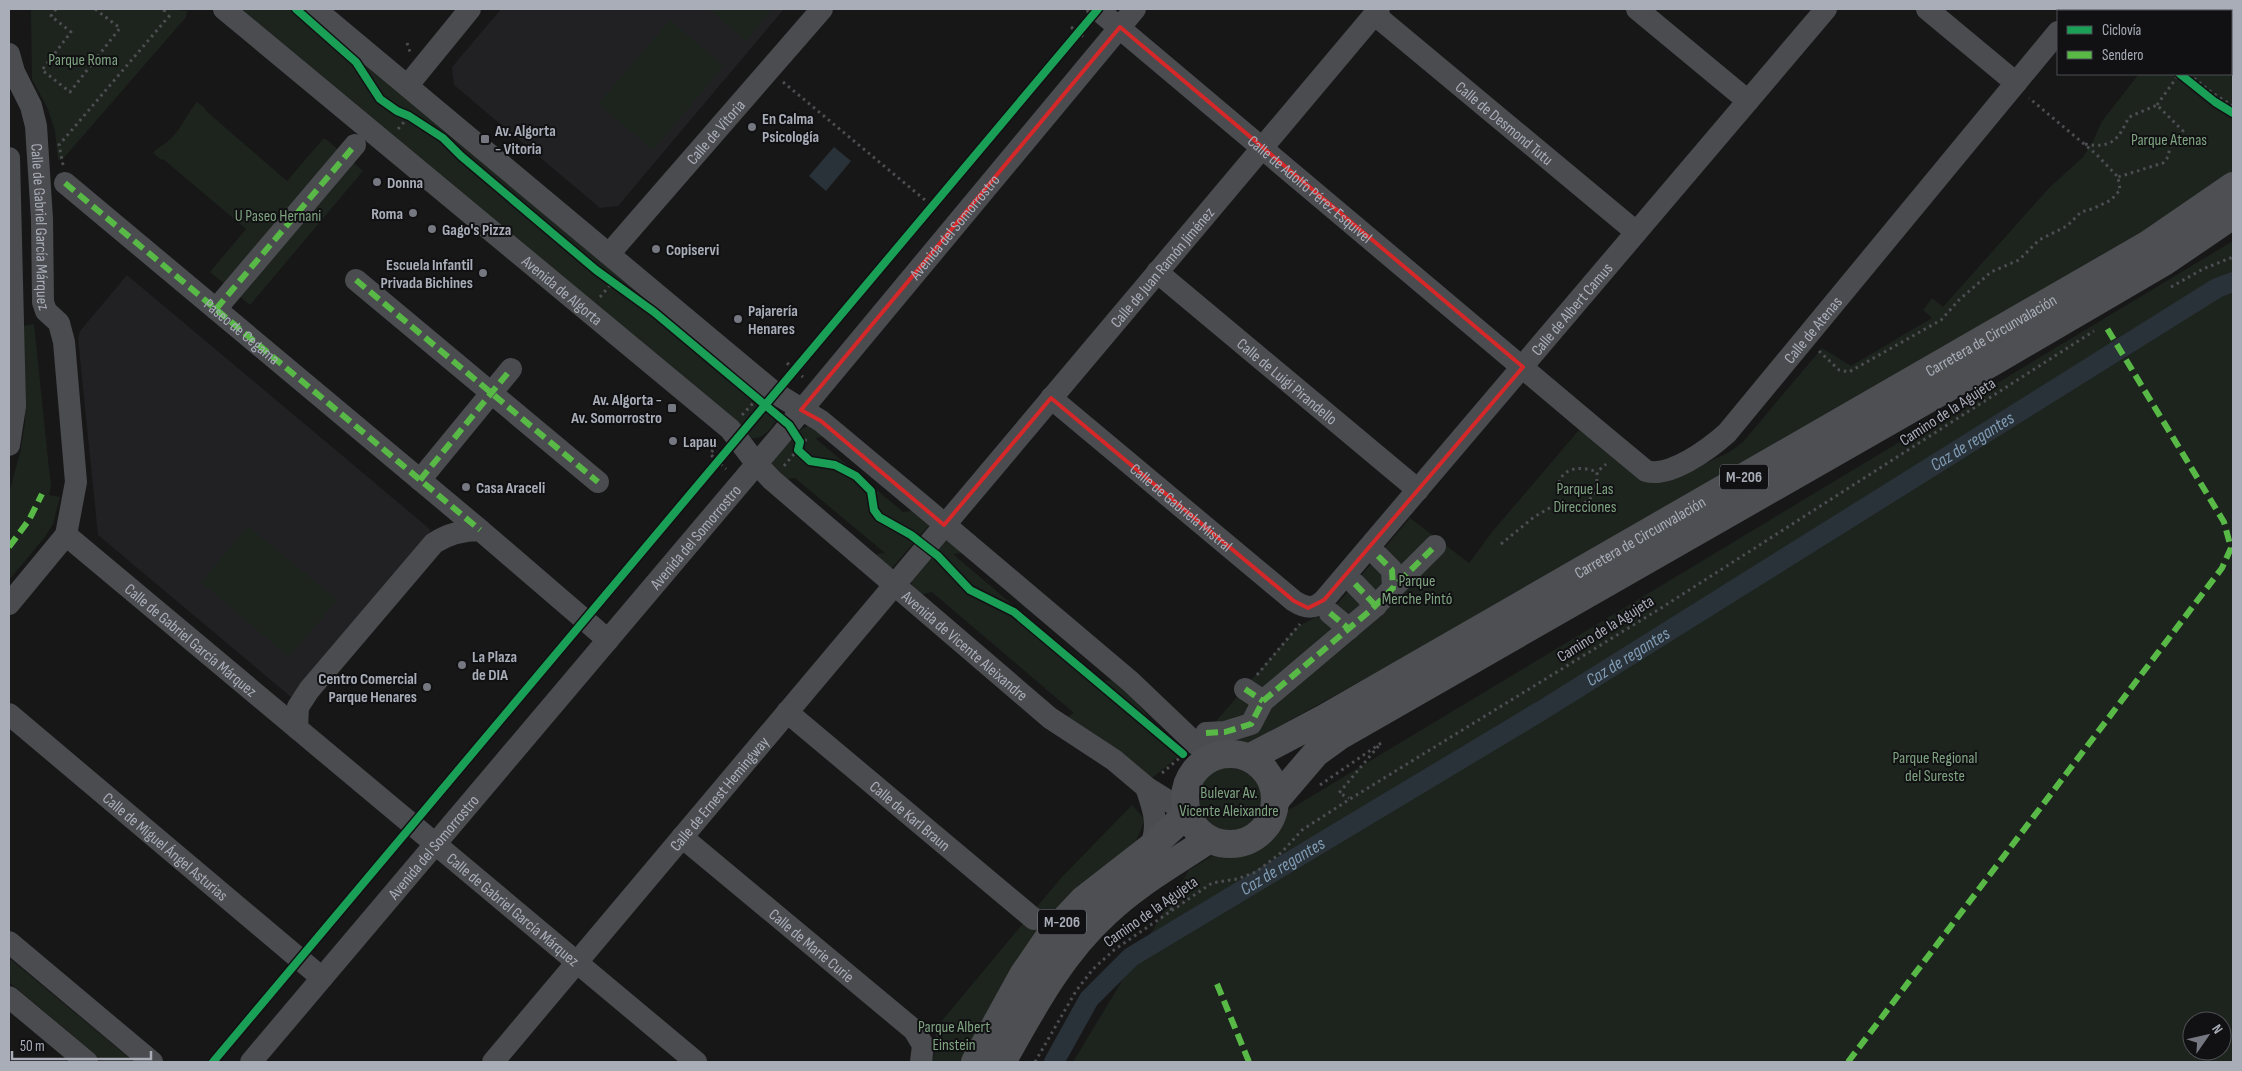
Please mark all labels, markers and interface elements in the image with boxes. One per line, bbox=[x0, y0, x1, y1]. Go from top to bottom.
legend bbox=[2057, 10, 2232, 75]
text: Ciclovía bbox=[2102, 21, 2142, 40]
text: Sendero bbox=[2102, 46, 2143, 65]
park label: Parque Roma bbox=[48, 51, 118, 70]
street label: Calle de Desmond Tutu bbox=[1451, 78, 1556, 170]
street label: Calle de Vitoria bbox=[683, 96, 750, 169]
place label: En Calma Psicología bbox=[762, 110, 819, 147]
marker: En Calma Psicología bbox=[746, 121, 758, 133]
place label: Av. Algorta - Vitoria bbox=[494, 122, 556, 159]
park label: Parque Atenas bbox=[2131, 131, 2207, 150]
street label: Calle de Adolfo Pérez Esquivel bbox=[1243, 132, 1376, 248]
marker: Av. Algorta - Vitoria bbox=[479, 133, 491, 145]
street label: Calle de Gabriel García Márquez bbox=[26, 143, 53, 313]
street label: Avenida del Somorrostro bbox=[906, 171, 1004, 285]
place label: Donna bbox=[387, 174, 423, 193]
marker: Donna bbox=[371, 176, 383, 188]
street label: Calle de Juan Ramón Jiménez bbox=[1107, 204, 1219, 332]
place label: Roma bbox=[371, 205, 403, 224]
park label: U Paseo Hernani bbox=[235, 207, 321, 226]
marker: Roma bbox=[407, 207, 419, 219]
place label: Gago's Pizza bbox=[442, 221, 511, 240]
marker: Gago's Pizza bbox=[426, 223, 438, 235]
place label: Copiservi bbox=[666, 241, 719, 260]
marker: Copiservi bbox=[650, 243, 662, 255]
street label: Avenida de Algorta bbox=[517, 252, 606, 330]
place label: Escuela Infantil Privada Bichines bbox=[381, 256, 473, 293]
street label: Calle de Albert Camus bbox=[1528, 259, 1618, 360]
marker: Escuela Infantil Privada Bichines bbox=[477, 267, 489, 279]
street label: Carretera de Circunvalación bbox=[1923, 291, 2060, 381]
street label: Calle de Atenas bbox=[1780, 293, 1847, 368]
street label: Paseo de Cegama bbox=[200, 295, 283, 369]
place label: Pajarería Henares bbox=[748, 302, 798, 339]
marker: Pajarería Henares bbox=[732, 313, 744, 325]
street label: Calle de Luigi Pirandello bbox=[1233, 335, 1340, 429]
street label: Camino de la Agujeta bbox=[1896, 374, 1999, 450]
place label: Av. Algorta - Av. Somorrostro bbox=[570, 391, 662, 428]
marker: Av. Algorta - Av. Somorrostro bbox=[666, 402, 678, 414]
water label: Caz de regantes bbox=[1926, 407, 2019, 476]
place label: Lapau bbox=[683, 433, 716, 452]
marker: Lapau bbox=[667, 435, 679, 447]
street label: Calle de Gabriela Mistral bbox=[1126, 460, 1235, 556]
road number: M-206 bbox=[1720, 464, 1768, 490]
place label: Casa Araceli bbox=[476, 479, 545, 498]
park label: Parque Las Direcciones bbox=[1554, 480, 1617, 517]
marker: Casa Araceli bbox=[460, 481, 472, 493]
street label: Avenida del Somorrostro bbox=[646, 482, 746, 594]
street label: Carretera de Circunvalación bbox=[1572, 493, 1709, 583]
park label: Parque Merche Pintó bbox=[1382, 572, 1452, 609]
street label: Calle de Gabriel García Márquez bbox=[120, 580, 260, 702]
street label: Avenida de Vicente Aleixandre bbox=[897, 587, 1031, 706]
street label: Camino de la Agujeta bbox=[1554, 592, 1658, 667]
water label: Caz de regantes bbox=[1582, 623, 1674, 691]
place label: La Plaza de DIA bbox=[472, 648, 517, 685]
marker: La Plaza de DIA bbox=[456, 659, 468, 671]
place label: Centro Comercial Parque Henares bbox=[318, 670, 417, 707]
marker: Centro Comercial Parque Henares bbox=[421, 681, 433, 693]
street label: Calle de Ernest Hemingway bbox=[667, 733, 774, 856]
park label: Parque Regional del Sureste bbox=[1893, 749, 1978, 786]
street label: Calle de Karl Braun bbox=[865, 778, 953, 856]
park label: Bulevar Av. Vicente Aleixandre bbox=[1179, 784, 1279, 821]
street label: Calle de Miguel Ángel Asturias bbox=[98, 789, 231, 906]
street label: Avenida del Somorrostro bbox=[384, 792, 484, 904]
water label: Caz de regantes bbox=[1237, 833, 1329, 900]
street label: Calle de Gabriel García Márquez bbox=[442, 850, 583, 971]
street label: Camino de la Agujeta bbox=[1100, 873, 1202, 952]
street label: Calle de Marie Curie bbox=[765, 905, 857, 987]
road number: M-206 bbox=[1038, 910, 1086, 934]
north arrow bbox=[2182, 1011, 2232, 1061]
park label: Parque Albert Einstein bbox=[918, 1018, 990, 1055]
text: N bbox=[2208, 1021, 2227, 1037]
scale bar bbox=[12, 1028, 151, 1060]
text: 50 m bbox=[20, 1037, 45, 1056]

